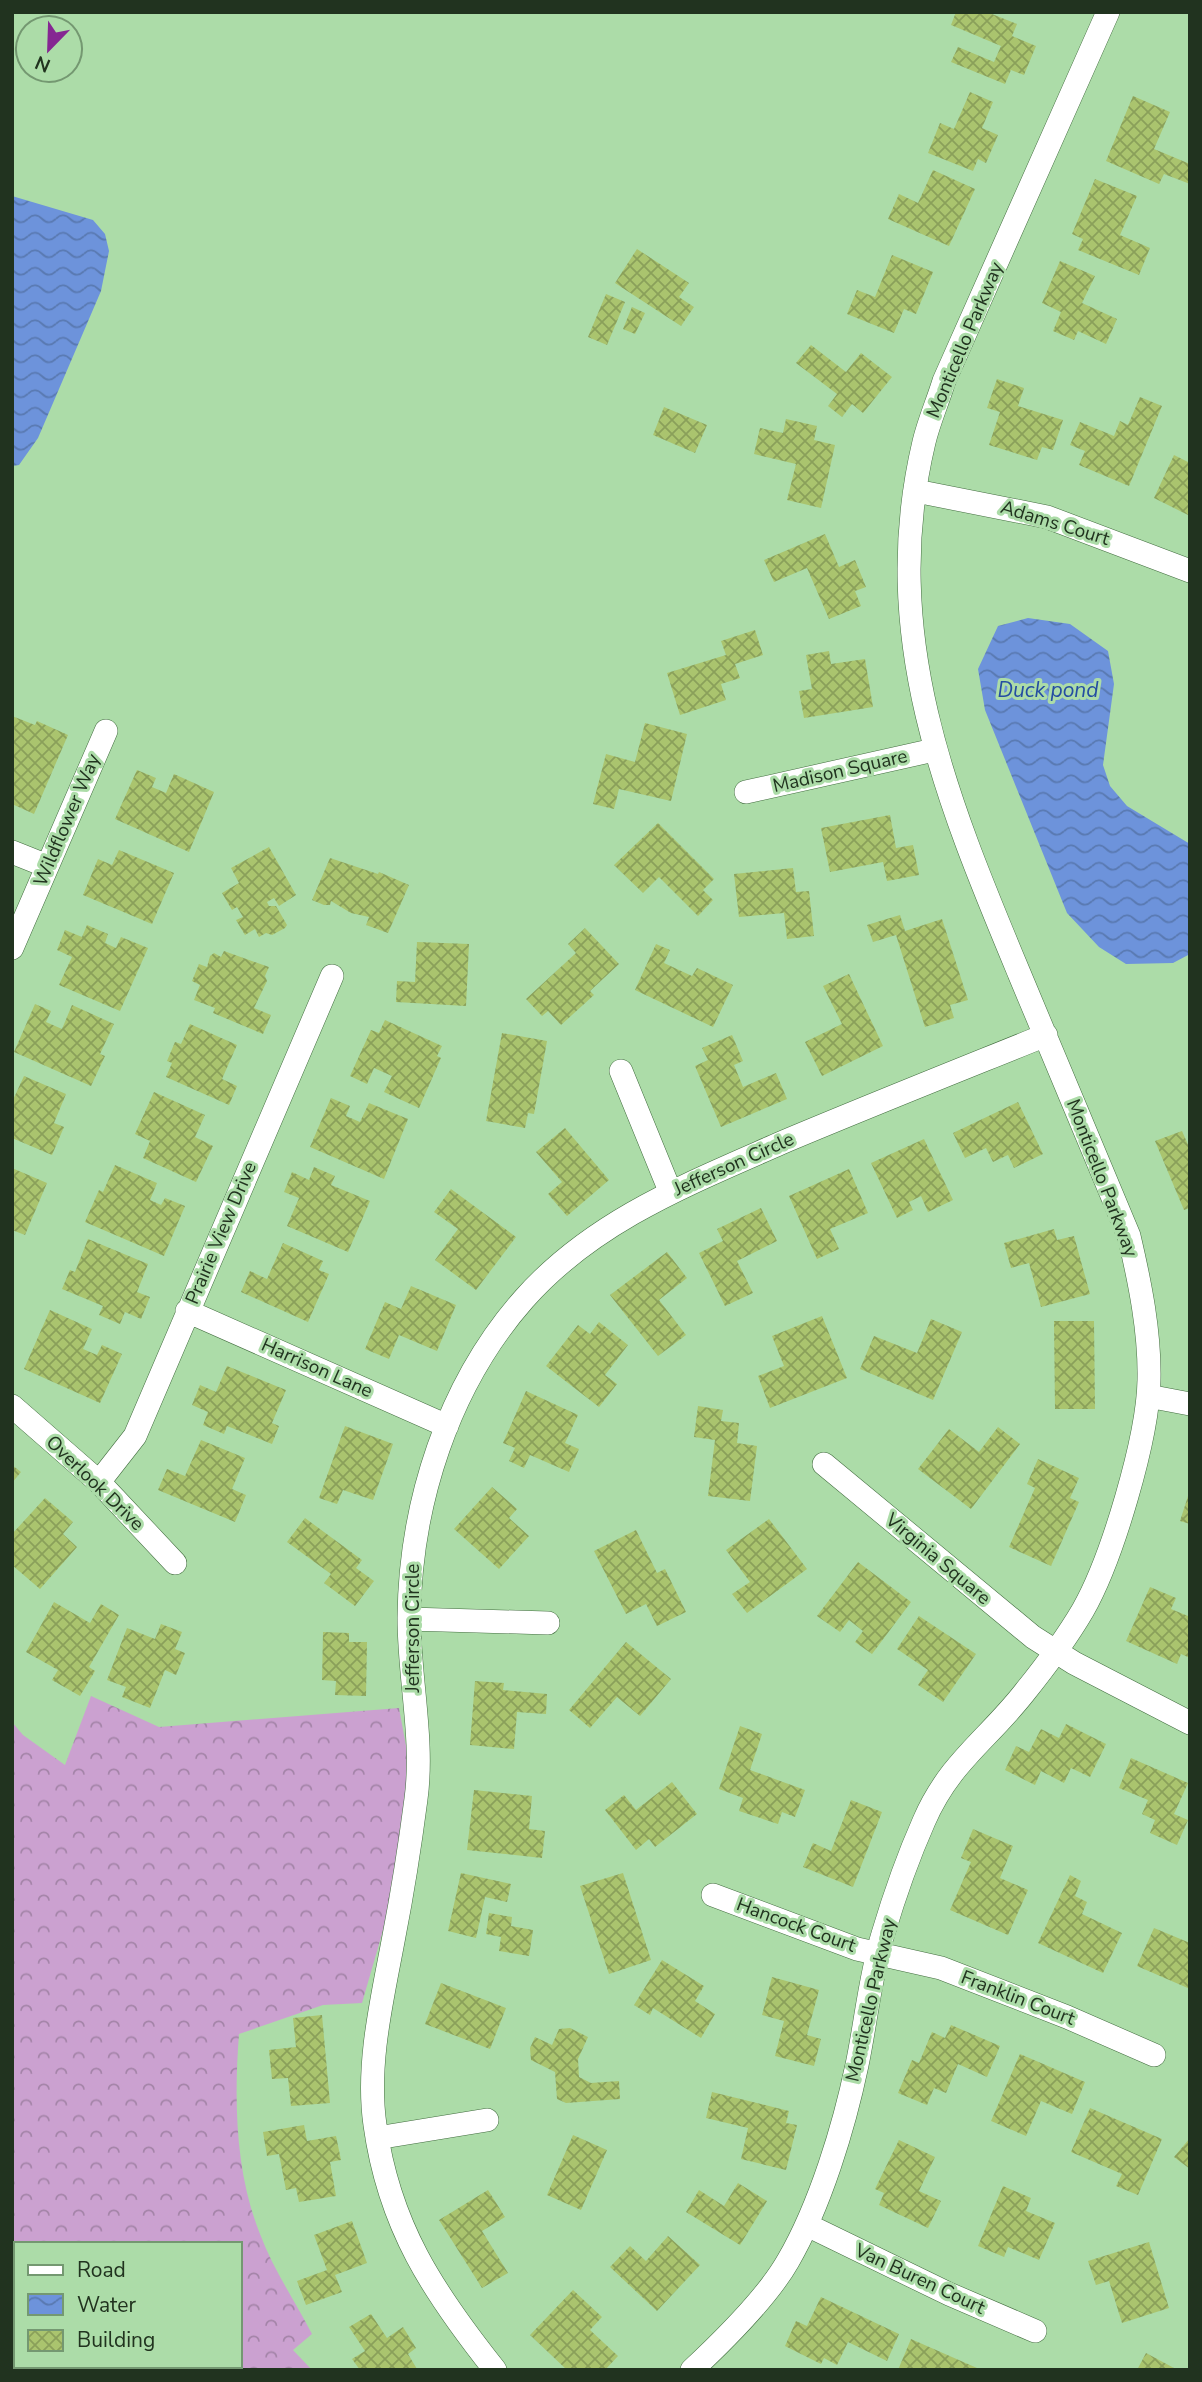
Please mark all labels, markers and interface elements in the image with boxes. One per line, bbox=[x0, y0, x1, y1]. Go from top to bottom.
north arrow bbox=[14, 14, 84, 84]
text: N bbox=[31, 49, 54, 78]
street label: Monticello Parkway bbox=[920, 258, 1010, 422]
street label: Adams Court bbox=[997, 494, 1113, 552]
water label: Duck pond bbox=[997, 676, 1099, 704]
street label: Madison Square bbox=[770, 743, 910, 799]
street label: Wildflower Way bbox=[27, 750, 107, 890]
street label: Monticello Parkway bbox=[1060, 1095, 1144, 1261]
street label: Jefferson Circle bbox=[669, 1126, 798, 1202]
street label: Prairie View Drive bbox=[179, 1158, 263, 1308]
street label: Harrison Lane bbox=[257, 1332, 377, 1404]
street label: Overlook Drive bbox=[40, 1429, 150, 1537]
street label: Virginia Square bbox=[879, 1507, 996, 1611]
street label: Jefferson Circle bbox=[400, 1564, 426, 1693]
street label: Hancock Court bbox=[733, 1891, 859, 1959]
street label: Monticello Parkway bbox=[840, 1915, 903, 2084]
street label: Franklin Court bbox=[957, 1964, 1079, 2032]
street label: Van Buren Court bbox=[850, 2237, 990, 2321]
legend bbox=[14, 2242, 242, 2368]
text: Road bbox=[77, 2256, 126, 2284]
text: Water bbox=[77, 2291, 136, 2319]
text: Building bbox=[77, 2326, 155, 2354]

